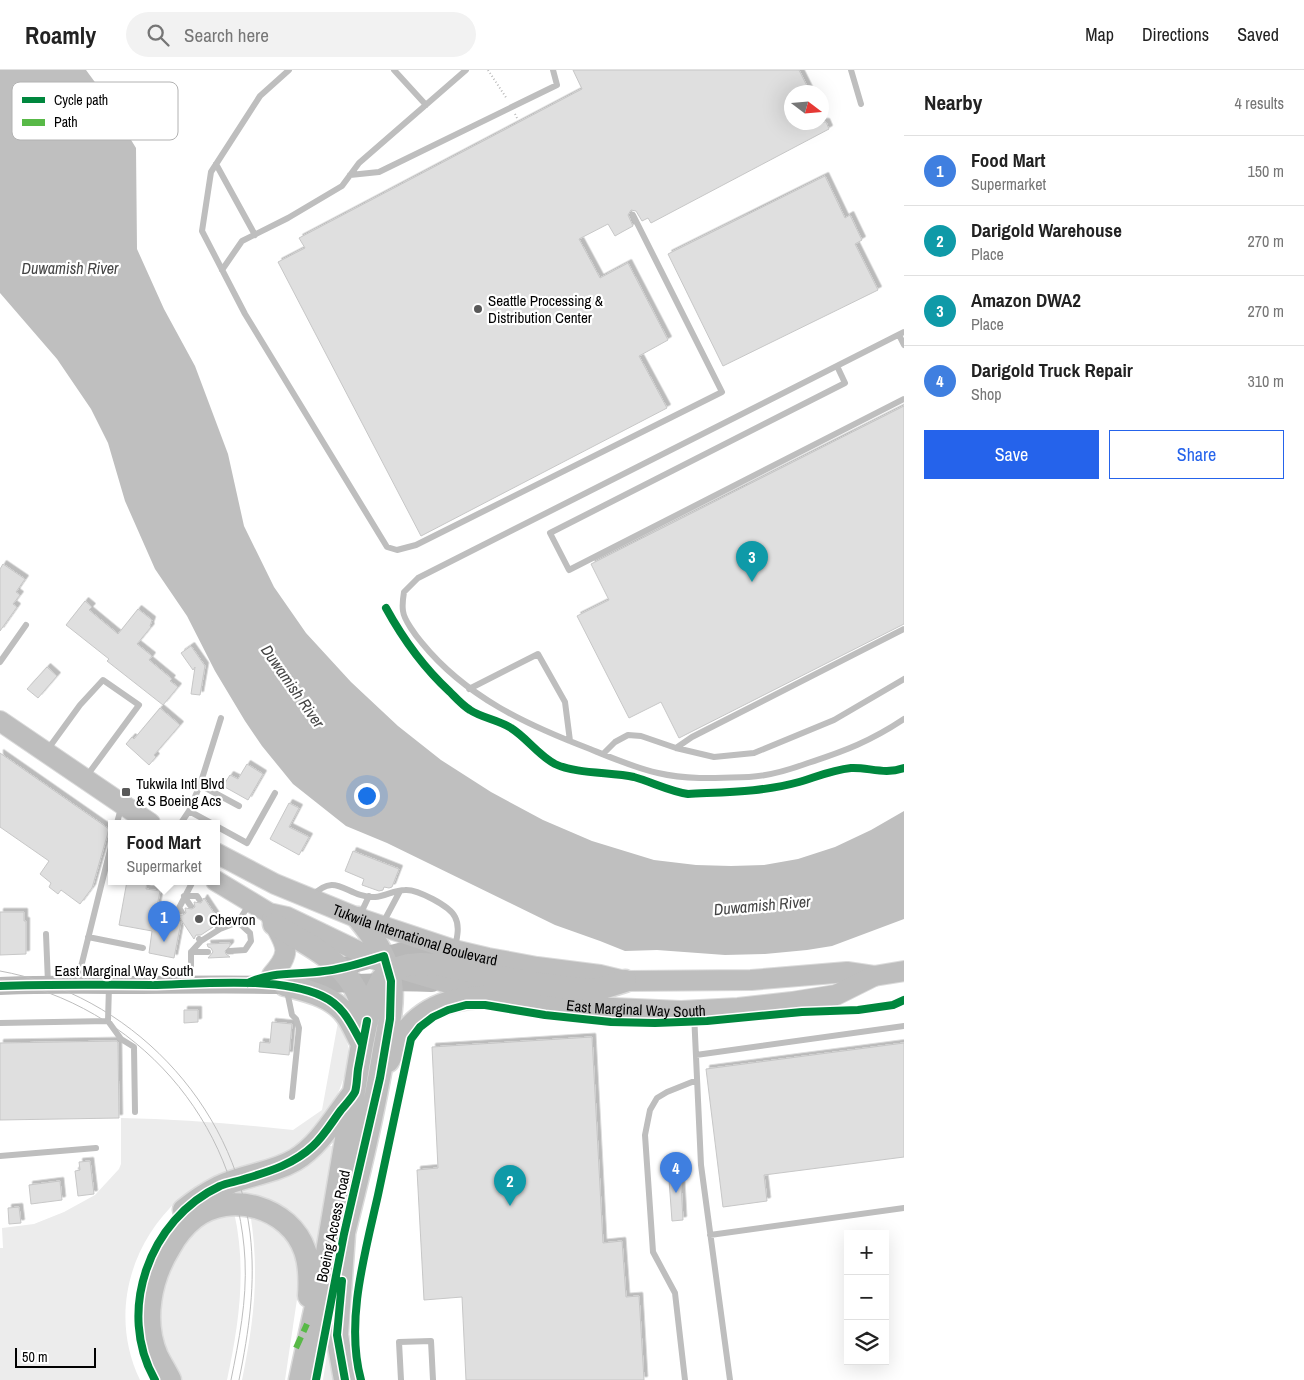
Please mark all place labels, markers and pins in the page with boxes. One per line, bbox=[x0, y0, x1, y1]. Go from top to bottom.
place label: Seattle Processing & Distribution Center bbox=[488, 290, 604, 328]
marker: Seattle Processing & Distribution Center bbox=[472, 303, 484, 315]
pin: 3 bbox=[736, 541, 768, 582]
place label: Tukwila Intl Blvd & S Boeing Acs bbox=[136, 773, 225, 811]
marker: Tukwila Intl Blvd & S Boeing Acs bbox=[120, 786, 132, 798]
pin: 1 bbox=[148, 901, 180, 942]
place label: Chevron bbox=[209, 909, 256, 930]
marker: Chevron bbox=[193, 913, 205, 925]
pin: 4 bbox=[660, 1152, 692, 1193]
pin: 2 bbox=[494, 1165, 526, 1206]

